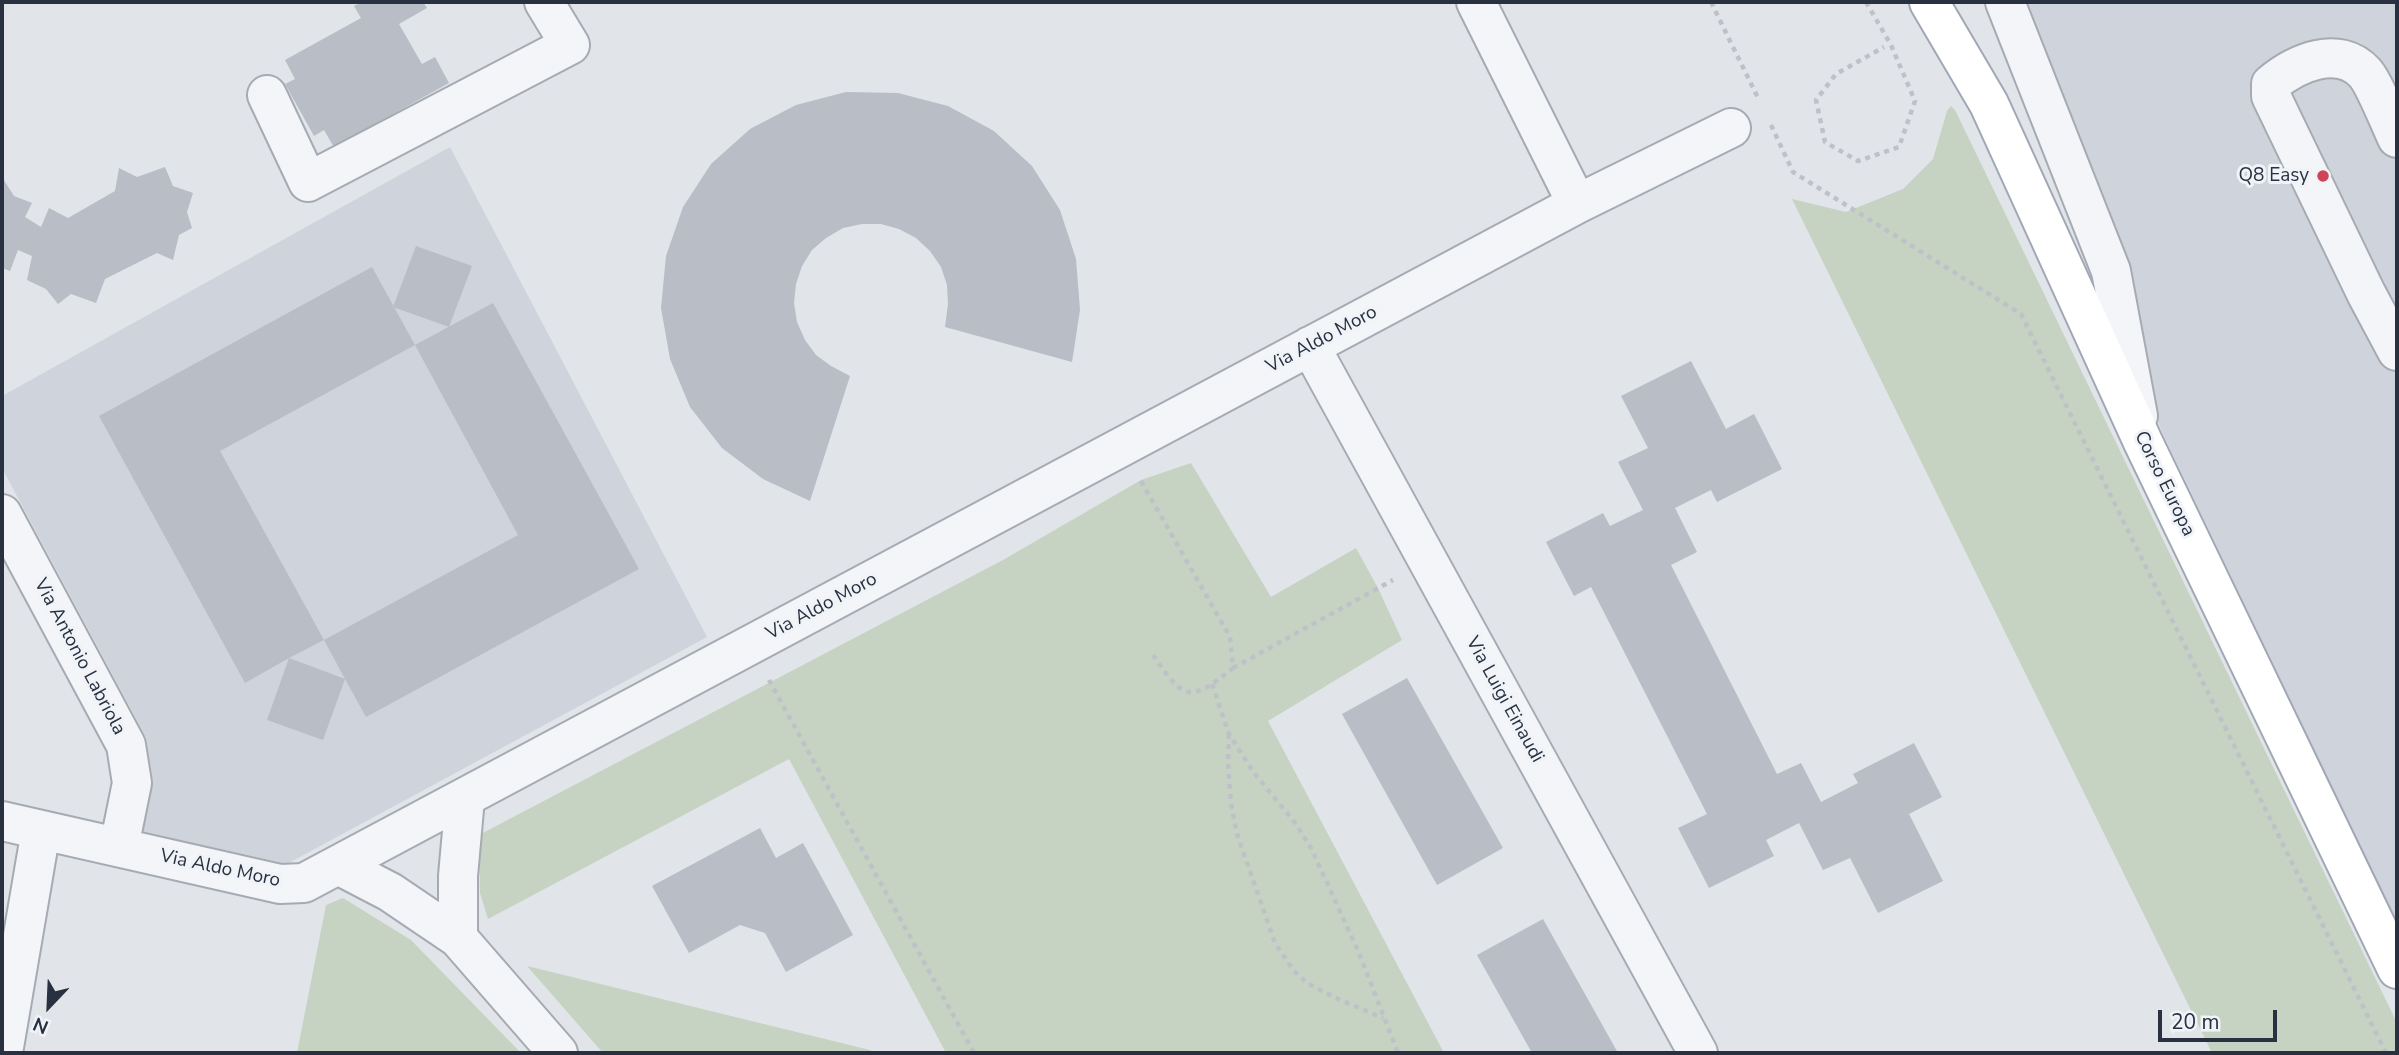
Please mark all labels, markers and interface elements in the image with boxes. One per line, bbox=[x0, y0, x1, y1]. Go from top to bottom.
place label: Q8 Easy bbox=[2238, 165, 2309, 187]
marker: Q8 Easy bbox=[2315, 168, 2331, 184]
street label: Via Aldo Moro bbox=[1263, 301, 1381, 379]
street label: Corso Europa bbox=[2129, 428, 2199, 540]
street label: Via Aldo Moro bbox=[763, 568, 881, 646]
street label: Via Antonio Labriola bbox=[28, 575, 130, 739]
street label: Via Luigi Einaudi bbox=[1460, 633, 1548, 767]
street label: Via Aldo Moro bbox=[158, 845, 282, 893]
north arrow bbox=[14, 971, 84, 1041]
scale bar bbox=[2161, 996, 2280, 1040]
text: 20 m bbox=[2171, 1008, 2220, 1036]
text: N bbox=[29, 1011, 52, 1040]

